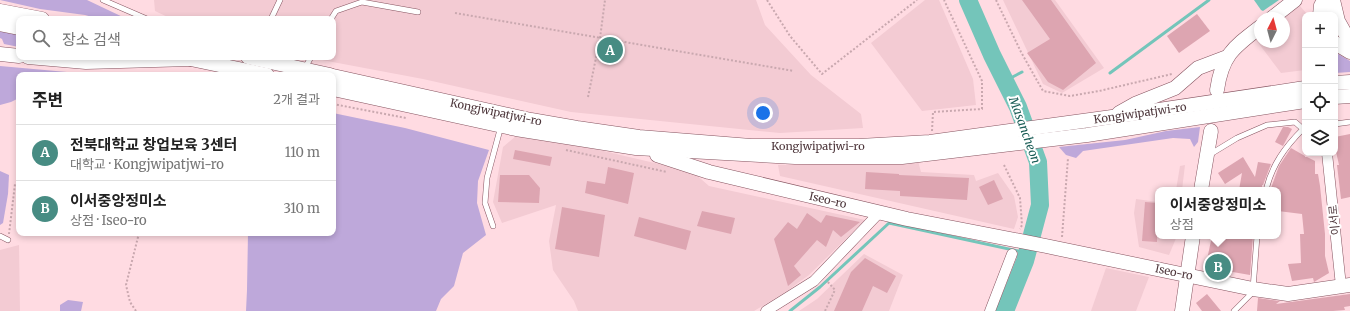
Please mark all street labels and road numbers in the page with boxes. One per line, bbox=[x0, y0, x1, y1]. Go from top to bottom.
street label: Kongjwipatjwi-ro bbox=[449, 95, 544, 129]
street label: Kongjwipatjwi-ro bbox=[1093, 99, 1188, 126]
street label: Kongjwipatjwi-ro bbox=[771, 139, 865, 153]
street label: Iseo-ro bbox=[808, 189, 849, 211]
street label: 이서로 bbox=[1325, 204, 1343, 236]
street label: Iseo-ro bbox=[1154, 261, 1195, 283]

